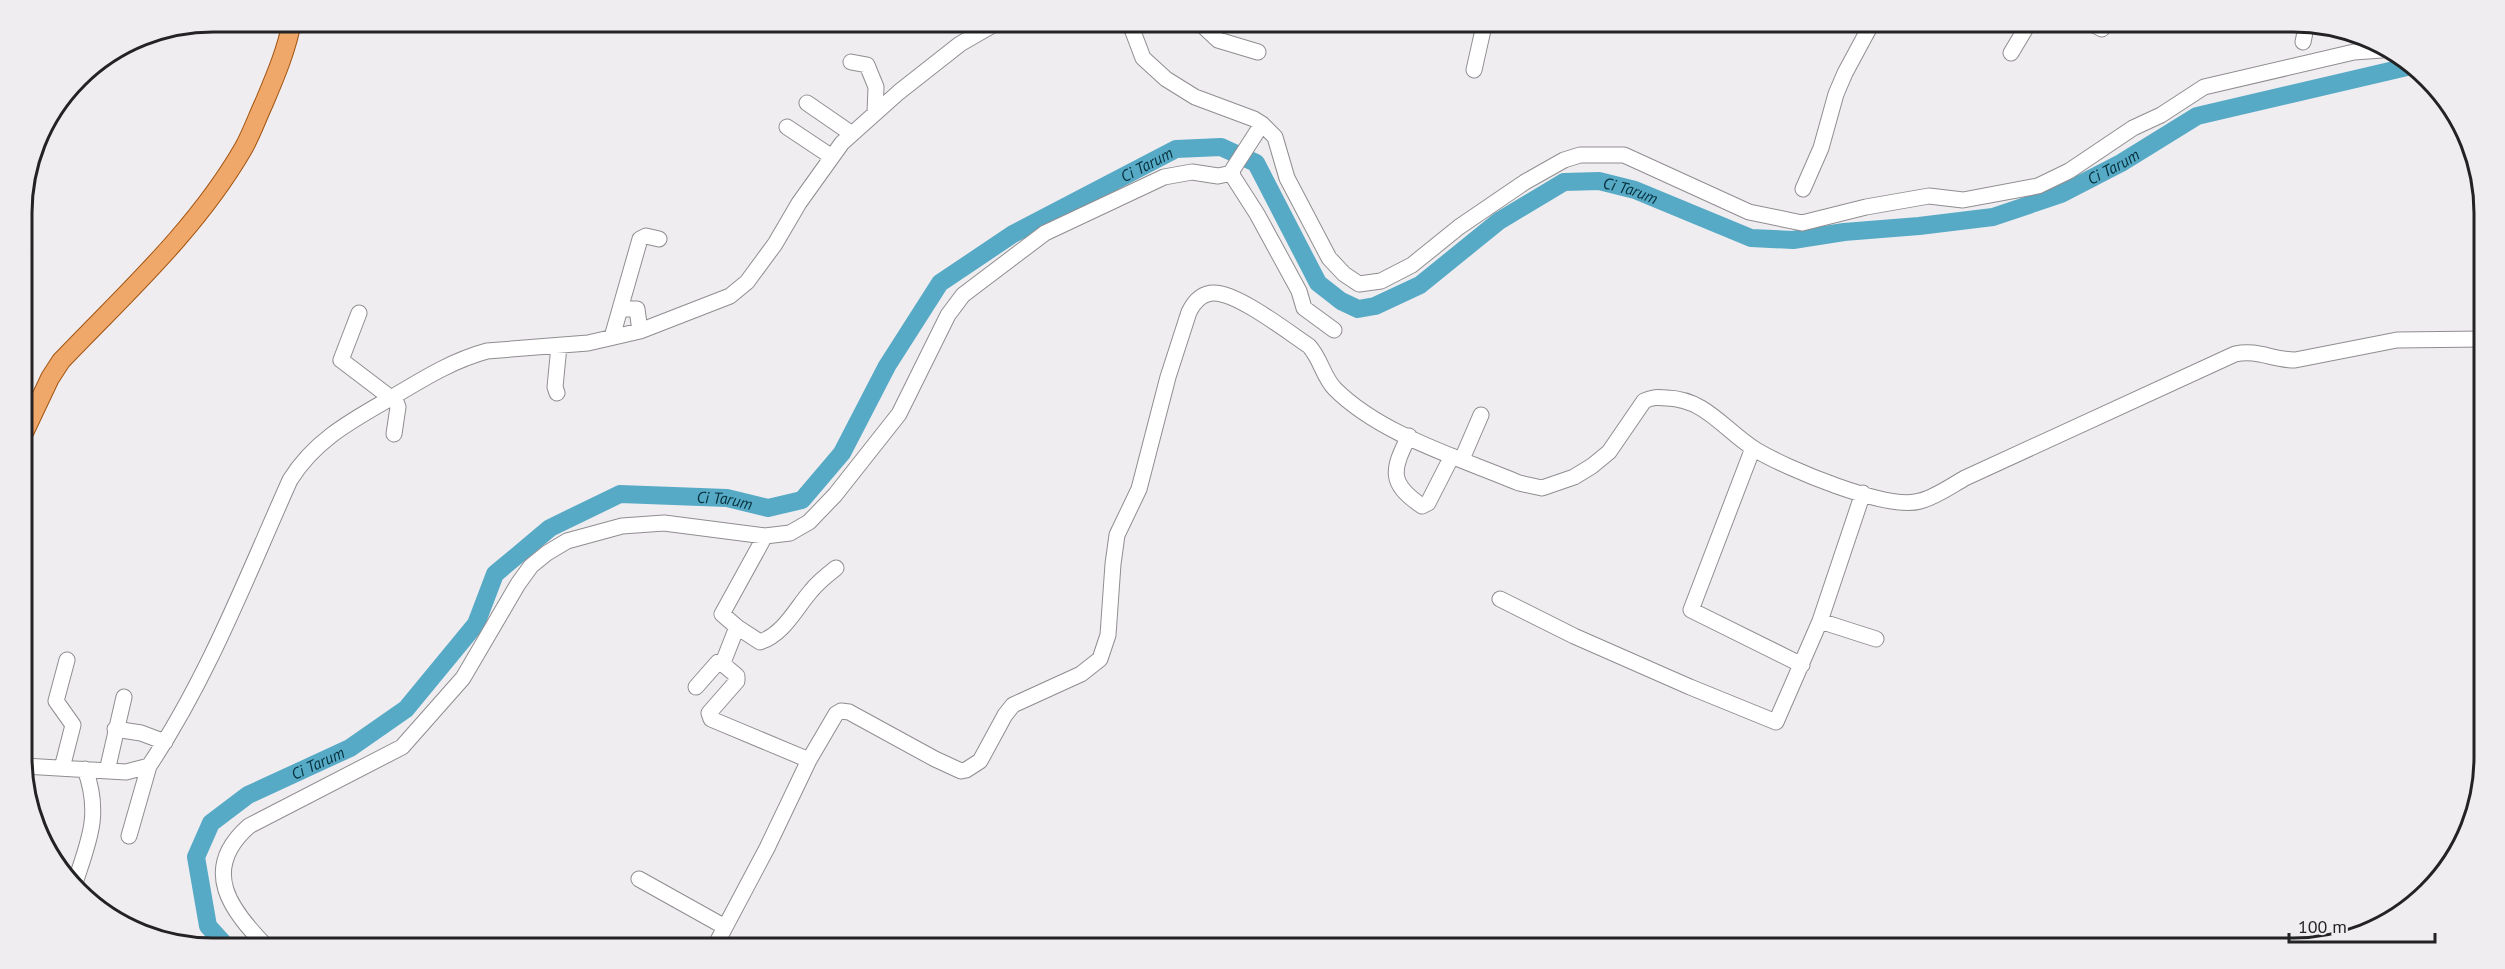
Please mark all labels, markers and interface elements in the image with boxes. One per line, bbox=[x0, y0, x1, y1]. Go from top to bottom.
water label: Ci Tarum bbox=[1117, 142, 1176, 186]
water label: Ci Tarum bbox=[2084, 144, 2143, 189]
water label: Ci Tarum bbox=[1601, 172, 1661, 208]
water label: Ci Tarum bbox=[696, 487, 755, 514]
water label: Ci Tarum bbox=[288, 742, 347, 784]
scale bar bbox=[2289, 906, 2434, 944]
text: 100 m bbox=[2298, 915, 2347, 938]

